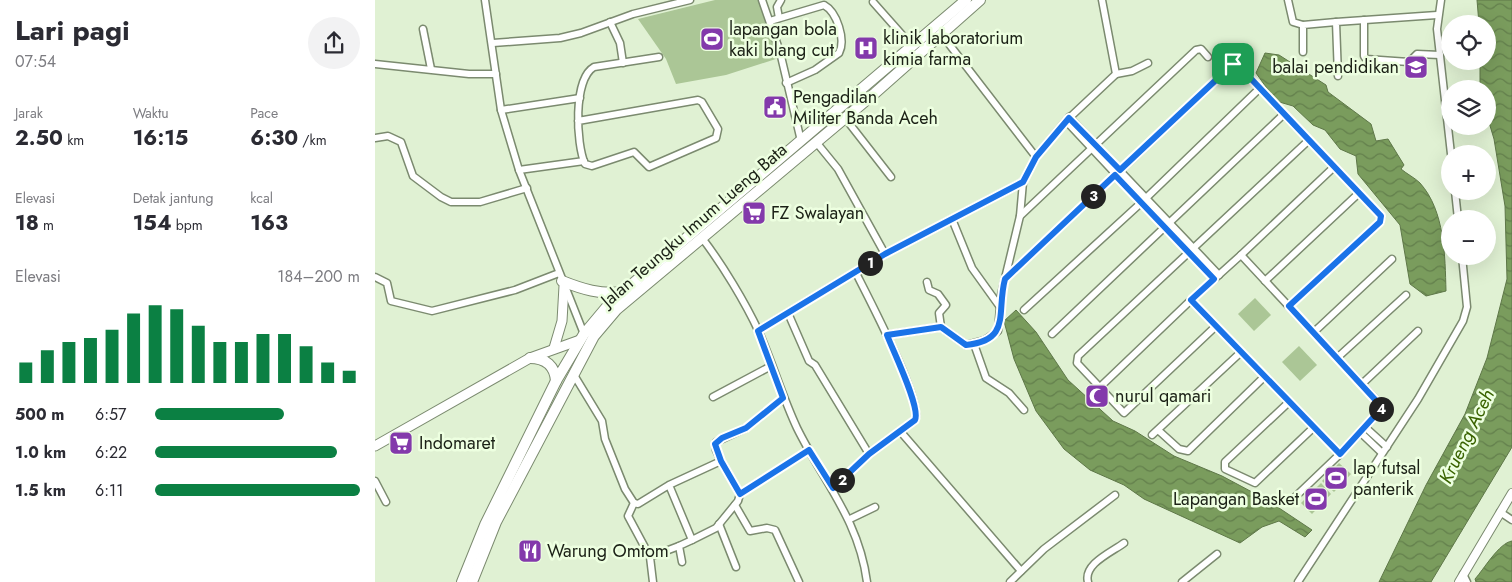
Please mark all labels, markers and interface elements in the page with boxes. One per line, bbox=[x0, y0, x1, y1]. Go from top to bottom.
text: Lari pagi bbox=[15, 10, 130, 51]
map controls bbox=[1441, 15, 1496, 265]
button: locate bbox=[1441, 15, 1496, 70]
place label: lapangan bola kaki blang cut bbox=[729, 16, 837, 63]
button: share bbox=[308, 17, 360, 69]
place label: klinik laboratorium kimia farma bbox=[883, 25, 1023, 72]
sports icon: lapangan bola kaki blang cut bbox=[699, 26, 725, 52]
hospital icon: klinik laboratorium kimia farma bbox=[853, 35, 879, 61]
pin bbox=[1212, 43, 1254, 85]
text: 07:54 bbox=[15, 50, 56, 73]
icon: arrive bbox=[1219, 50, 1247, 78]
place label: balai pendidikan bbox=[1272, 54, 1399, 80]
school or university icon: balai pendidikan bbox=[1403, 54, 1429, 80]
button: layers bbox=[1441, 80, 1496, 135]
place label: Pengadilan Militer Banda Aceh bbox=[793, 84, 938, 131]
public building icon: Pengadilan Militer Banda Aceh bbox=[762, 94, 788, 120]
text: Jarak bbox=[15, 103, 43, 123]
text: Waktu bbox=[133, 103, 169, 123]
text: Pace bbox=[250, 103, 278, 123]
text: 2.50 bbox=[15, 123, 63, 153]
text: 16:15 bbox=[133, 123, 188, 153]
text: 6:30 bbox=[250, 123, 298, 153]
text: km bbox=[63, 130, 84, 150]
text: /km bbox=[298, 130, 327, 150]
street label: Jalan Teungku Imum Lueng Bata bbox=[594, 137, 793, 314]
button: + bbox=[1441, 145, 1496, 200]
pin: 3 bbox=[1081, 184, 1105, 208]
text: 3 bbox=[1089, 186, 1098, 206]
text: Elevasi bbox=[15, 188, 55, 208]
text: Detak jantung bbox=[133, 188, 213, 208]
text: kcal bbox=[250, 188, 273, 208]
supermarket icon: FZ Swalayan bbox=[741, 200, 767, 226]
place label: FZ Swalayan bbox=[771, 200, 864, 226]
text: 18 bbox=[15, 208, 39, 238]
text: 154 bbox=[133, 208, 172, 238]
text: 163 bbox=[250, 208, 288, 238]
button: − bbox=[1441, 210, 1496, 265]
text: m bbox=[39, 215, 54, 235]
text: bpm bbox=[172, 215, 203, 235]
pin: 1 bbox=[857, 250, 883, 276]
text: 1 bbox=[867, 253, 874, 273]
text: Elevasi bbox=[15, 265, 61, 288]
text: 184–200 m bbox=[277, 265, 360, 288]
mosque icon: nurul qamari bbox=[1084, 383, 1110, 409]
place label: nurul qamari bbox=[1115, 383, 1212, 409]
water label: Krueng Aceh bbox=[1432, 384, 1501, 488]
pin: 4 bbox=[1369, 396, 1393, 422]
text: 4 bbox=[1377, 399, 1386, 419]
text: 500 m bbox=[15, 403, 64, 426]
text: 6:57 bbox=[95, 403, 126, 426]
supermarket icon: Indomaret bbox=[388, 430, 414, 456]
place label: Indomaret bbox=[419, 430, 496, 456]
text: 1.0 km bbox=[15, 441, 66, 464]
text: 6:22 bbox=[95, 441, 127, 464]
place label: lap futsal panterik bbox=[1353, 455, 1420, 502]
sports icon: lap futsal panterik bbox=[1323, 465, 1349, 491]
pin: 2 bbox=[829, 468, 855, 492]
text: 2 bbox=[838, 470, 847, 490]
text: 1.5 km bbox=[15, 479, 66, 502]
text: 6:11 bbox=[95, 479, 123, 502]
place label: Lapangan Basket bbox=[1173, 486, 1300, 512]
sports icon: Lapangan Basket bbox=[1303, 486, 1329, 512]
restaurant icon: Warung Omtom bbox=[517, 538, 543, 564]
place label: Warung Omtom bbox=[547, 538, 669, 564]

